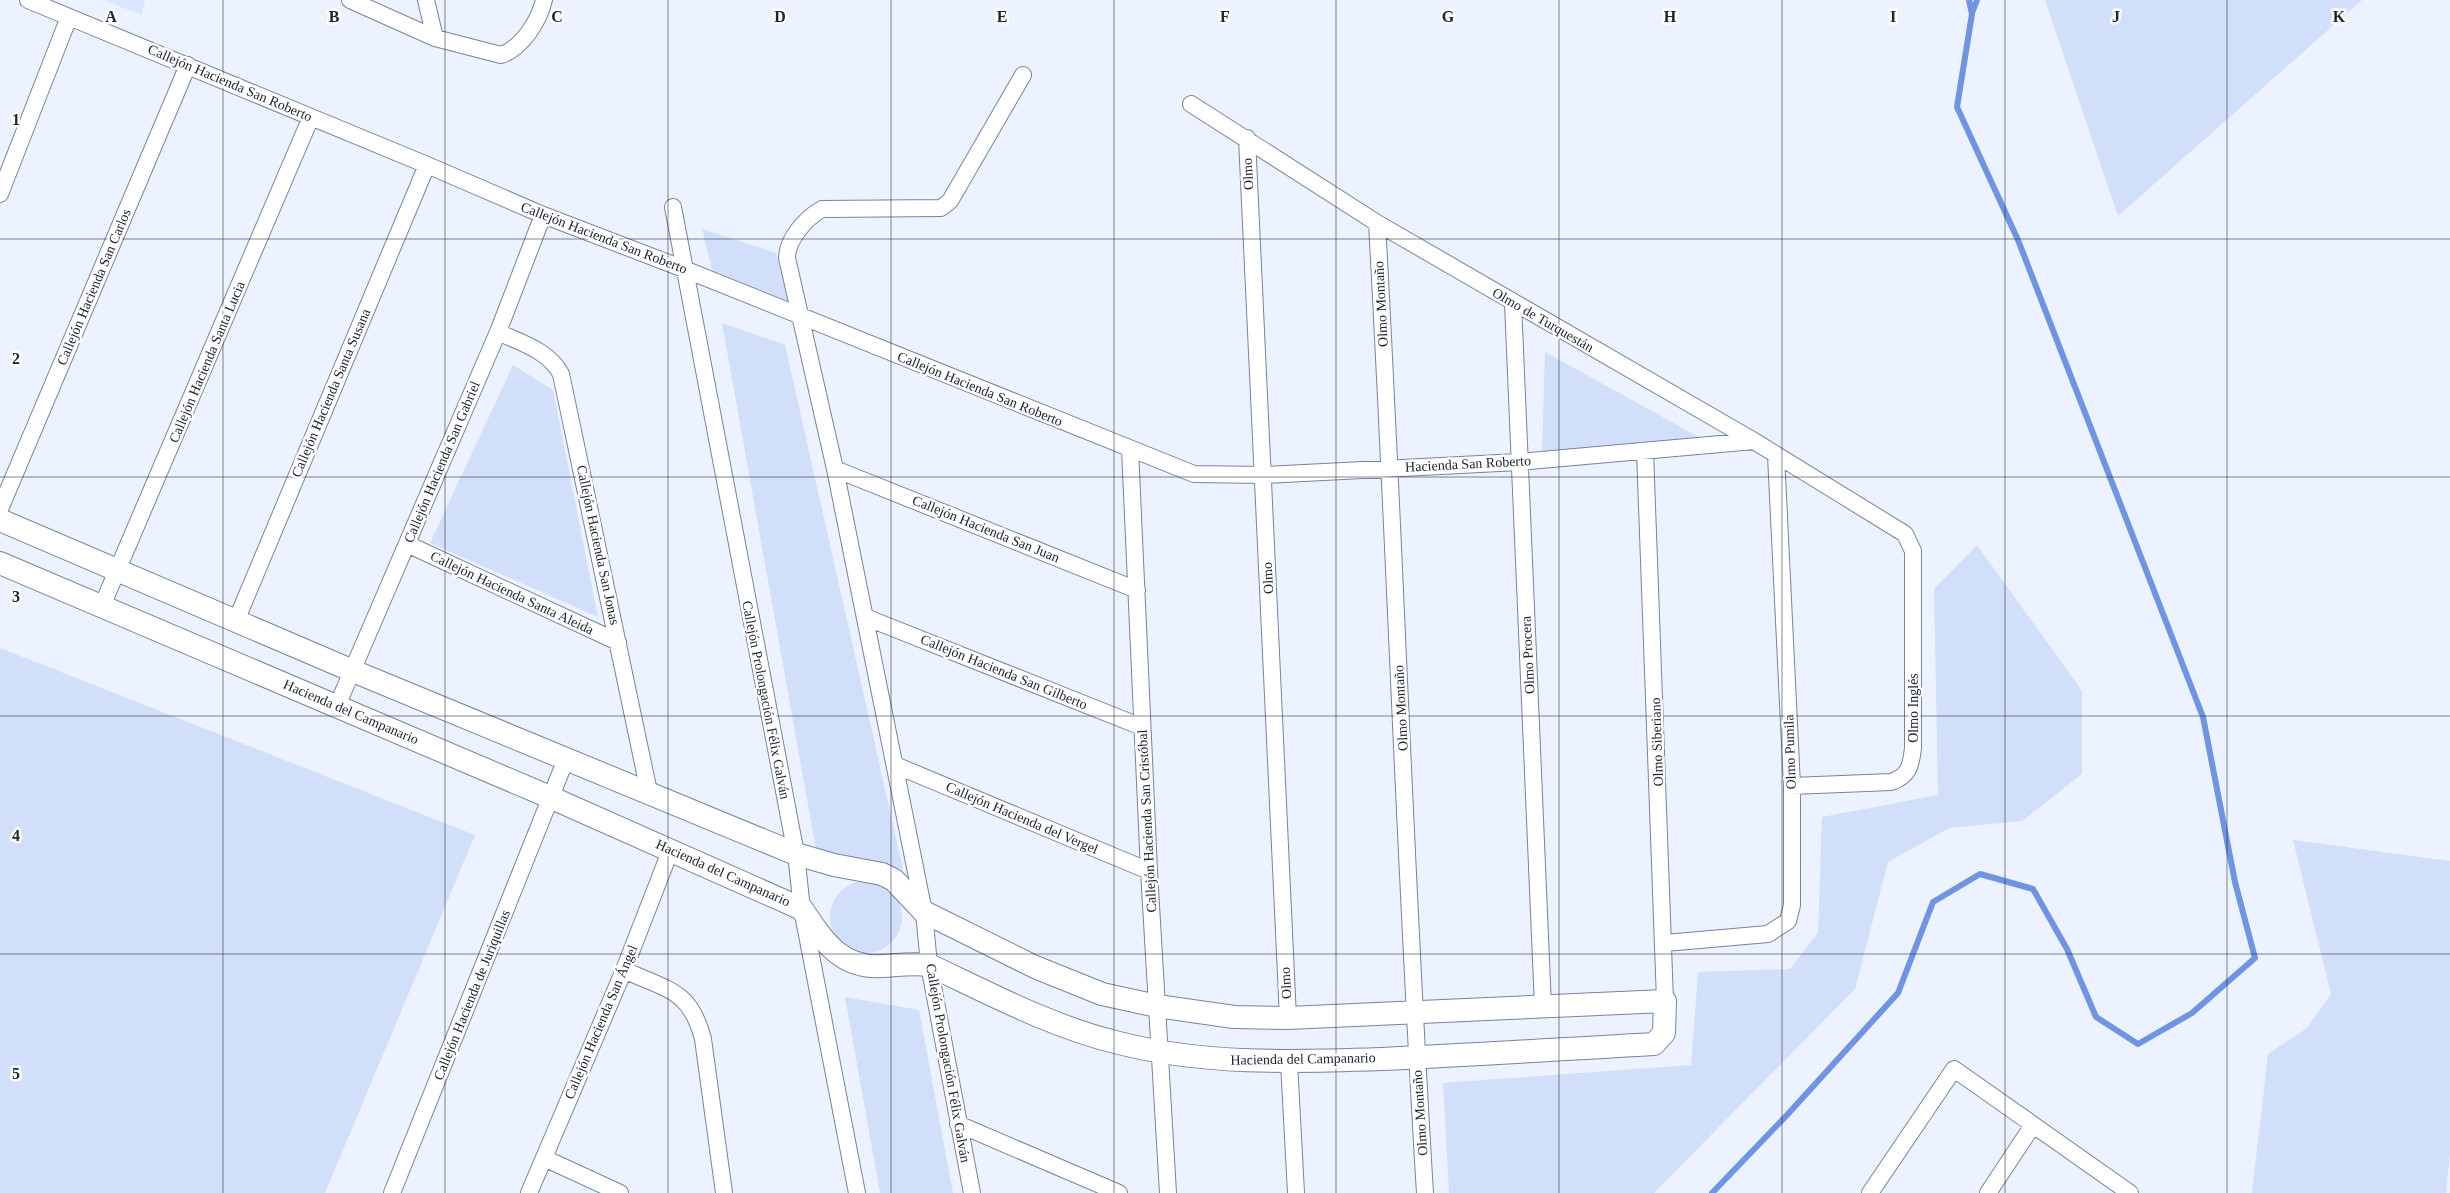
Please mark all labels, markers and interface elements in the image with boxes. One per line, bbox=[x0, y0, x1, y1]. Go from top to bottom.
text: A bbox=[105, 8, 117, 25]
text: B bbox=[329, 8, 340, 25]
text: C bbox=[551, 8, 563, 25]
text: D bbox=[774, 8, 786, 25]
text: E bbox=[997, 8, 1007, 25]
text: F bbox=[1220, 8, 1230, 25]
text: G bbox=[1442, 8, 1455, 25]
text: H bbox=[1664, 8, 1677, 25]
text: I bbox=[1890, 8, 1896, 25]
text: J bbox=[2112, 8, 2120, 25]
text: K bbox=[2333, 8, 2346, 25]
street label: Callejón Hacienda San Roberto bbox=[146, 42, 314, 124]
text: 1 bbox=[12, 111, 20, 128]
street label: Olmo bbox=[1240, 158, 1256, 190]
street label: Callejón Hacienda San Roberto bbox=[519, 199, 689, 277]
street label: Callejón Hacienda San Carlos bbox=[54, 207, 134, 367]
street label: Olmo Montaño bbox=[1371, 261, 1391, 347]
street label: Callejón Hacienda Santa Lucia bbox=[166, 278, 248, 445]
street label: Olmo de Turquestán bbox=[1490, 285, 1596, 355]
street label: Callejón Hacienda Santa Susana bbox=[289, 306, 374, 479]
street label: Callejón Hacienda San Roberto bbox=[895, 349, 1065, 429]
text: 2 bbox=[12, 350, 20, 367]
street label: Callejón Hacienda San Gabriel bbox=[401, 379, 483, 545]
street label: Hacienda San Roberto bbox=[1405, 453, 1531, 475]
street label: Callejón Hacienda San Jonas bbox=[574, 464, 622, 626]
street label: Callejón Hacienda San Juan bbox=[910, 493, 1062, 565]
street label: Callejón Hacienda Santa Aleida bbox=[428, 548, 597, 638]
street label: Olmo bbox=[1260, 562, 1276, 594]
text: 3 bbox=[12, 588, 20, 605]
street label: Callejón Prolongación Félix Galván bbox=[739, 600, 793, 800]
street label: Olmo Procera bbox=[1518, 615, 1538, 694]
street label: Callejón Hacienda San Gilberto bbox=[918, 632, 1090, 712]
street label: Olmo Montaño bbox=[1391, 665, 1411, 751]
street label: Olmo Inglés bbox=[1906, 673, 1921, 743]
street label: Hacienda del Campanario bbox=[281, 677, 421, 747]
street label: Olmo Siberiano bbox=[1648, 697, 1666, 787]
street label: Olmo Pumila bbox=[1781, 713, 1799, 790]
street label: Callejón Hacienda San Cristóbal bbox=[1135, 729, 1159, 913]
street label: Callejón Hacienda del Vergel bbox=[944, 779, 1100, 857]
text: 4 bbox=[12, 827, 20, 844]
street label: Hacienda del Campanario bbox=[654, 837, 792, 909]
street label: Callejón Hacienda de Juriquillas bbox=[431, 908, 513, 1082]
street label: Callejón Hacienda San Ángel bbox=[561, 942, 640, 1101]
street label: Callejón Prolongación Félix Galván bbox=[923, 962, 973, 1164]
street label: Olmo bbox=[1278, 967, 1294, 999]
street label: Hacienda del Campanario bbox=[1230, 1050, 1376, 1068]
text: 5 bbox=[12, 1065, 20, 1082]
street label: Olmo Montaño bbox=[1410, 1070, 1430, 1156]

